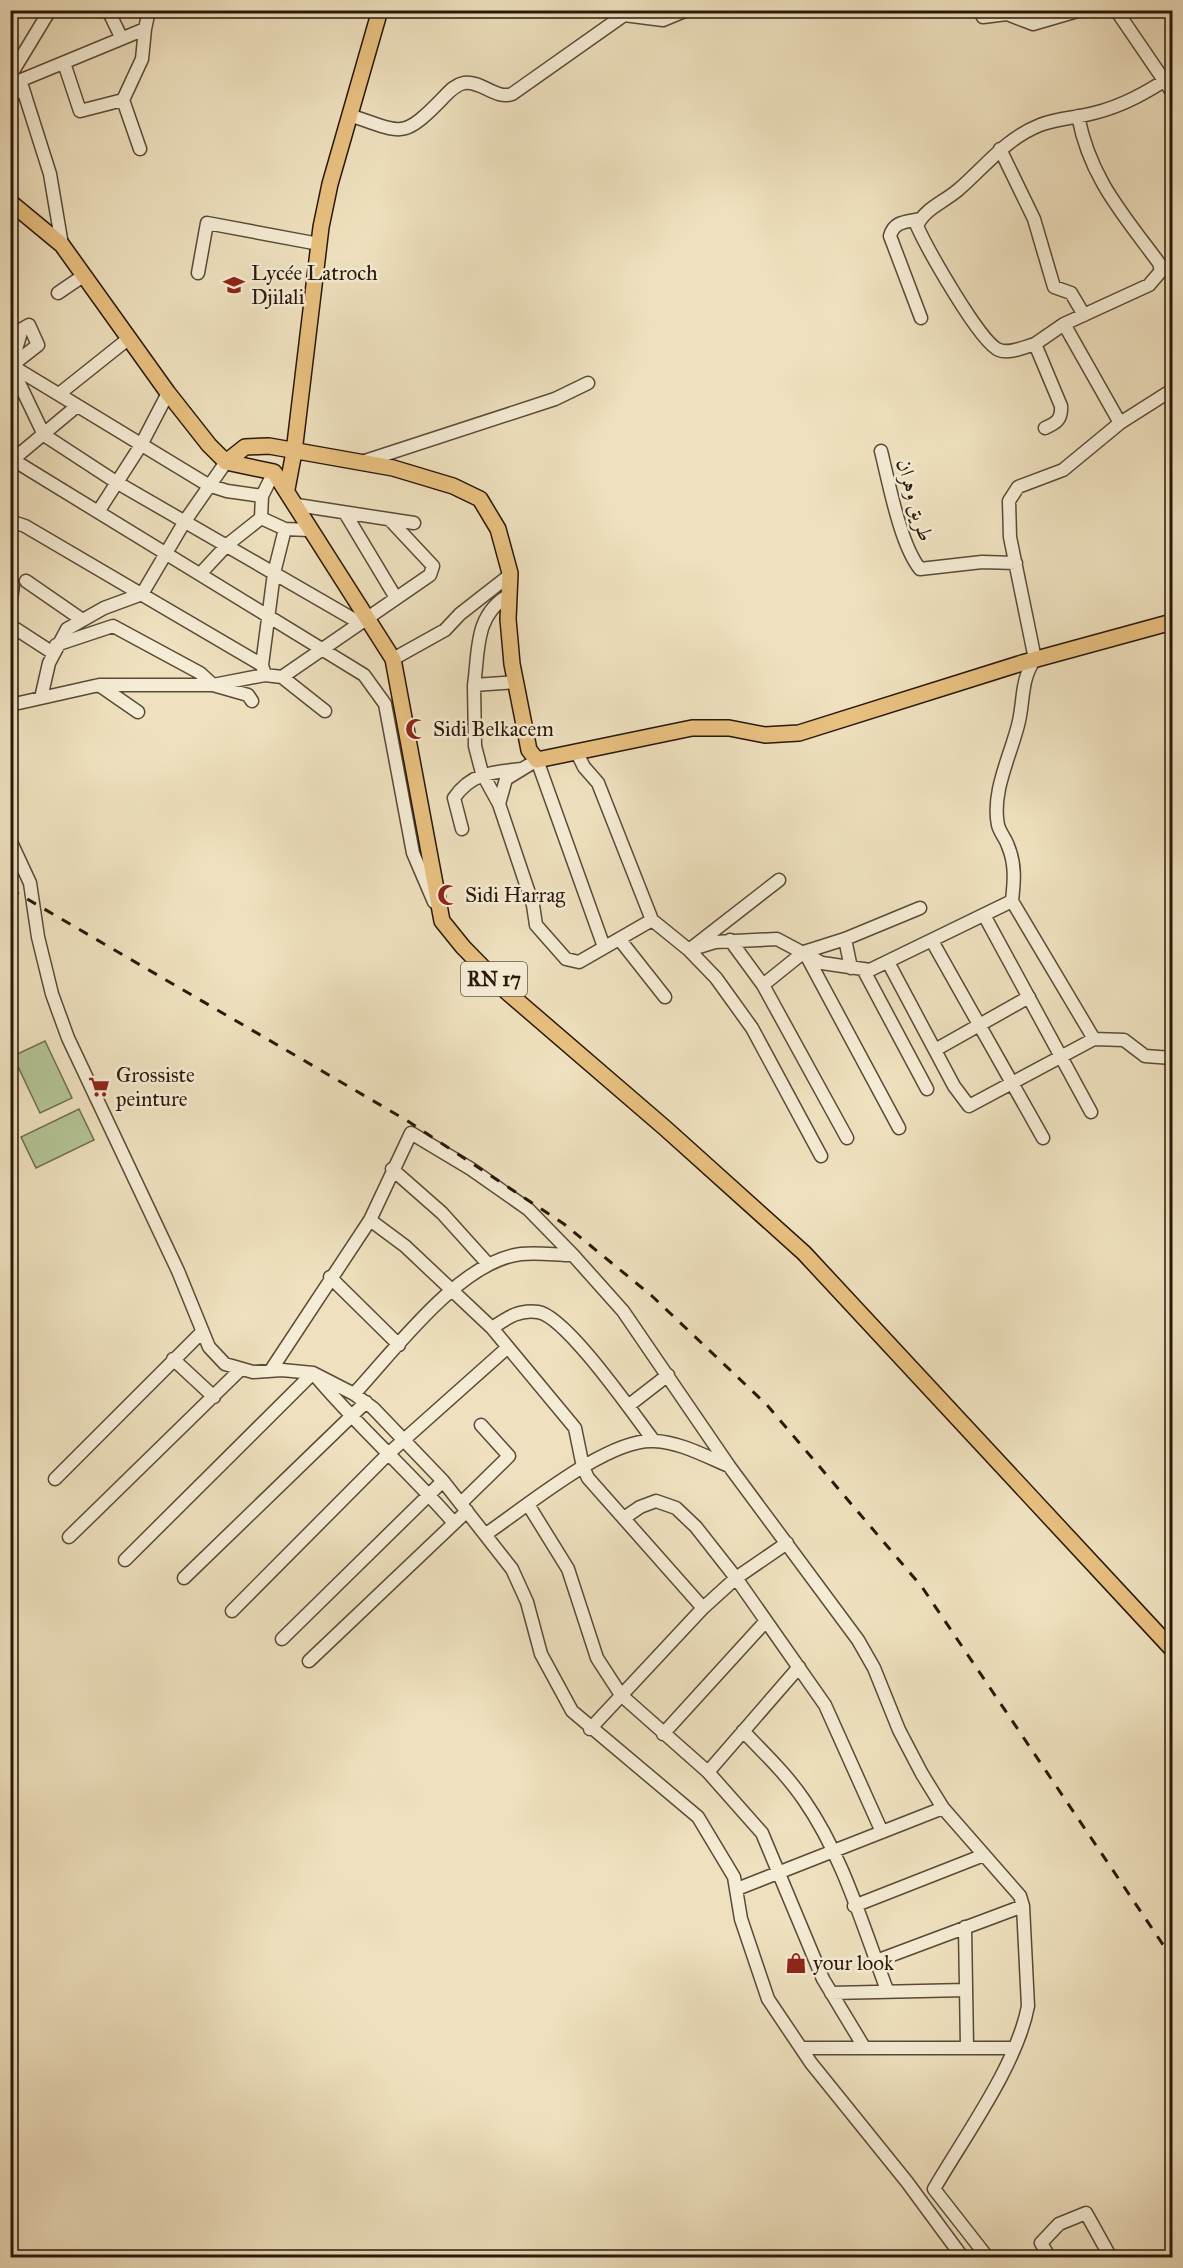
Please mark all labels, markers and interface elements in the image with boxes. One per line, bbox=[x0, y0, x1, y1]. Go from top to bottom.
place label: Lycée Latroch Djilali bbox=[251, 260, 378, 310]
school or university icon: Lycée Latroch Djilali bbox=[222, 273, 246, 297]
street label: طريق وهران bbox=[891, 456, 939, 544]
place label: Sidi Belkacem bbox=[433, 716, 554, 742]
mosque icon: Sidi Belkacem bbox=[404, 717, 428, 741]
place label: Sidi Harrag bbox=[465, 882, 565, 908]
mosque icon: Sidi Harrag bbox=[436, 883, 460, 907]
road number: RN 17 bbox=[461, 962, 527, 996]
place label: Grossiste peinture bbox=[115, 1062, 195, 1112]
supermarket icon: Grossiste peinture bbox=[87, 1075, 111, 1099]
place label: your look bbox=[813, 1950, 894, 1976]
shop icon: your look bbox=[784, 1951, 808, 1975]

